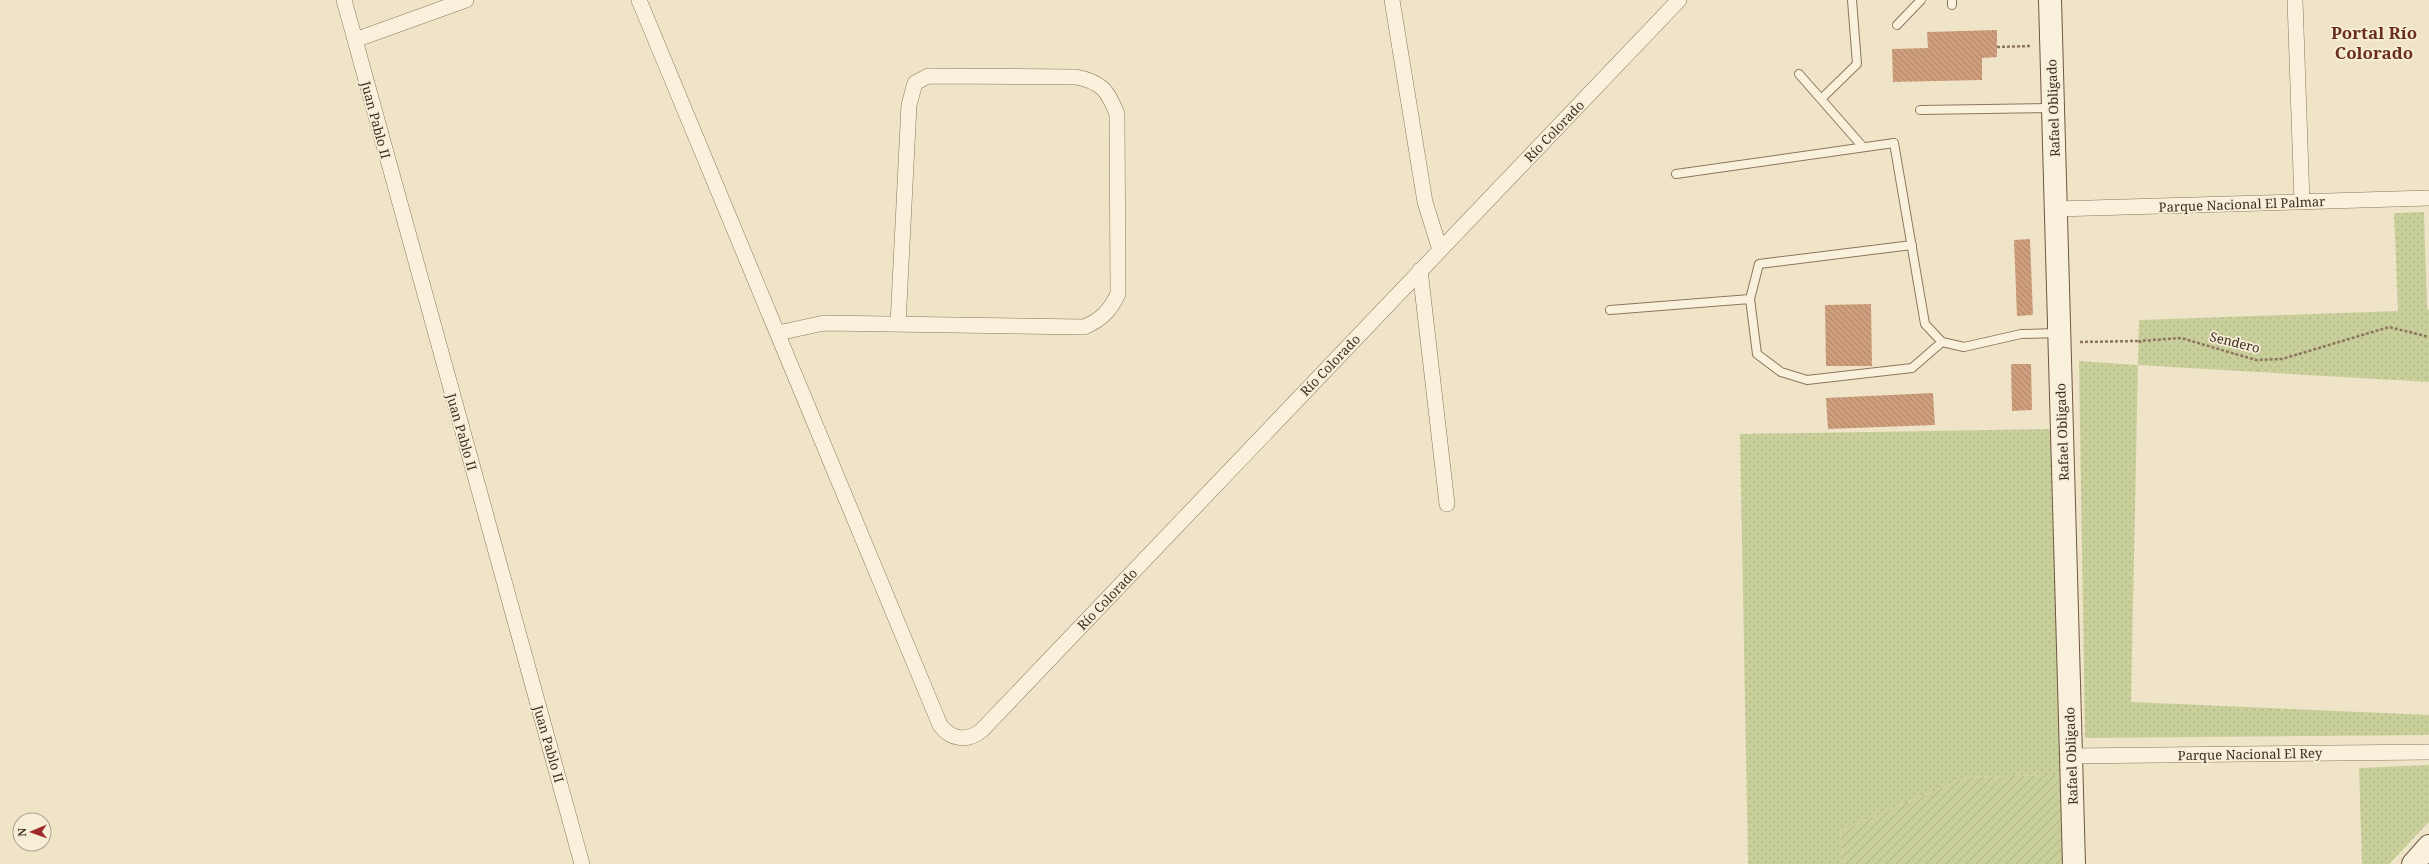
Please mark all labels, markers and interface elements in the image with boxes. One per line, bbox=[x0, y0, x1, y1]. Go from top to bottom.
district label: Portal Río Colorado bbox=[2331, 21, 2417, 64]
street label: Rafael Obligado bbox=[2042, 59, 2064, 157]
street label: Juan Pablo II bbox=[357, 78, 395, 161]
street label: Río Colorado bbox=[1520, 96, 1588, 166]
street label: Parque Nacional El Palmar bbox=[2158, 192, 2326, 216]
street label: Sendero bbox=[2208, 327, 2262, 357]
street label: Río Colorado bbox=[1296, 330, 1364, 400]
street label: Rafael Obligado bbox=[2051, 383, 2073, 481]
street label: Juan Pablo II bbox=[442, 390, 482, 473]
street label: Río Colorado bbox=[1073, 564, 1141, 634]
street label: Juan Pablo II bbox=[529, 702, 569, 785]
street label: Rafael Obligado bbox=[2060, 707, 2082, 805]
street label: Parque Nacional El Rey bbox=[2178, 744, 2323, 764]
north arrow bbox=[12, 812, 52, 852]
text: N bbox=[14, 827, 29, 837]

